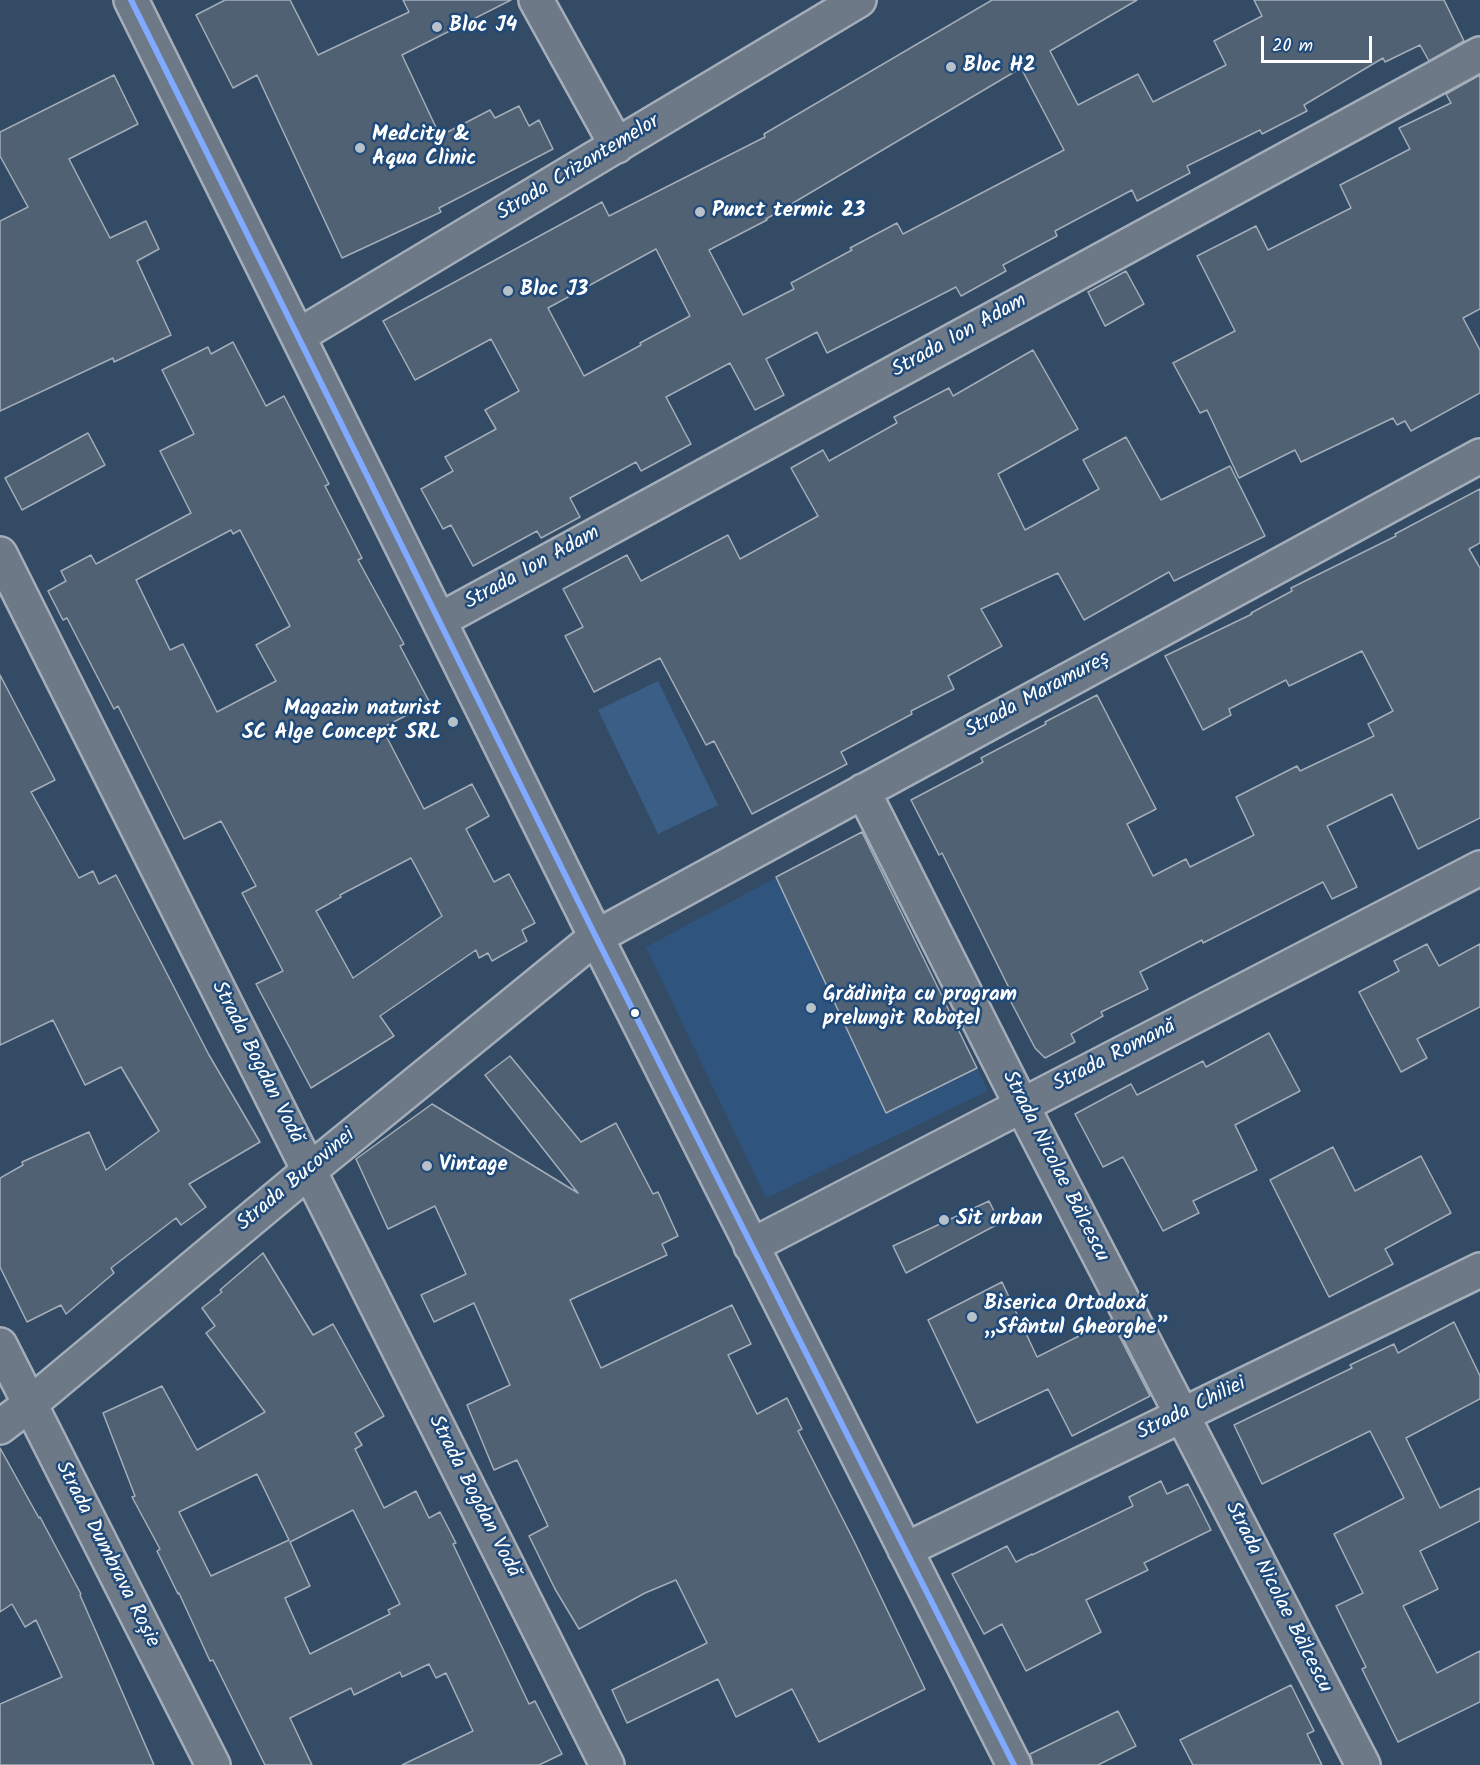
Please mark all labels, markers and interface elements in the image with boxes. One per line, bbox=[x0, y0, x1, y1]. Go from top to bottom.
place label: Bloc J4 bbox=[449, 14, 517, 40]
marker: Bloc J4 bbox=[430, 20, 444, 34]
scale bar bbox=[1264, 24, 1375, 62]
text: 20 m bbox=[1272, 32, 1313, 61]
place label: Bloc H2 bbox=[963, 54, 1036, 80]
marker: Bloc H2 bbox=[944, 60, 958, 74]
street label: Strada Crizantemelor bbox=[493, 111, 665, 227]
place label: Medcity & Aqua Clinic bbox=[372, 123, 476, 173]
marker: Medcity & Aqua Clinic bbox=[353, 141, 367, 155]
place label: Punct termic 23 bbox=[712, 199, 865, 225]
marker: Punct termic 23 bbox=[693, 205, 707, 219]
place label: Bloc J3 bbox=[520, 278, 588, 304]
marker: Bloc J3 bbox=[501, 284, 515, 298]
street label: Strada Ion Adam bbox=[888, 290, 1032, 384]
street label: Strada Ion Adam bbox=[461, 522, 605, 616]
street label: Strada Maramureș bbox=[961, 647, 1115, 745]
place label: Magazin naturist SC Alge Concept SRL bbox=[242, 697, 441, 747]
marker: Magazin naturist SC Alge Concept SRL bbox=[446, 715, 460, 729]
street label: Strada Bogdan Vodă bbox=[204, 978, 308, 1148]
place label: Grădinița cu program prelungit Roboțel bbox=[823, 983, 1017, 1033]
marker: Grădinița cu program prelungit Roboțel bbox=[804, 1001, 818, 1015]
unlabelled marker bbox=[629, 1007, 641, 1019]
street label: Strada Romană bbox=[1049, 1015, 1181, 1099]
street label: Strada Nicolae Bălcescu bbox=[995, 1067, 1113, 1267]
street label: Strada Bucovinei bbox=[233, 1124, 361, 1238]
place label: Vintage bbox=[439, 1153, 508, 1179]
marker: Vintage bbox=[420, 1159, 434, 1173]
place label: Sit urban bbox=[956, 1207, 1043, 1233]
marker: Sit urban bbox=[937, 1213, 951, 1227]
place label: Biserica Ortodoxă „Sfântul Gheorghe” bbox=[984, 1292, 1169, 1342]
marker: Biserica Ortodoxă „Sfântul Gheorghe” bbox=[965, 1310, 979, 1324]
street label: Strada Chiliei bbox=[1133, 1373, 1251, 1447]
street label: Strada Bogdan Vodă bbox=[421, 1412, 525, 1582]
street label: Strada Dumbrava Roșie bbox=[48, 1458, 164, 1652]
street label: Strada Nicolae Bălcescu bbox=[1218, 1498, 1336, 1698]

